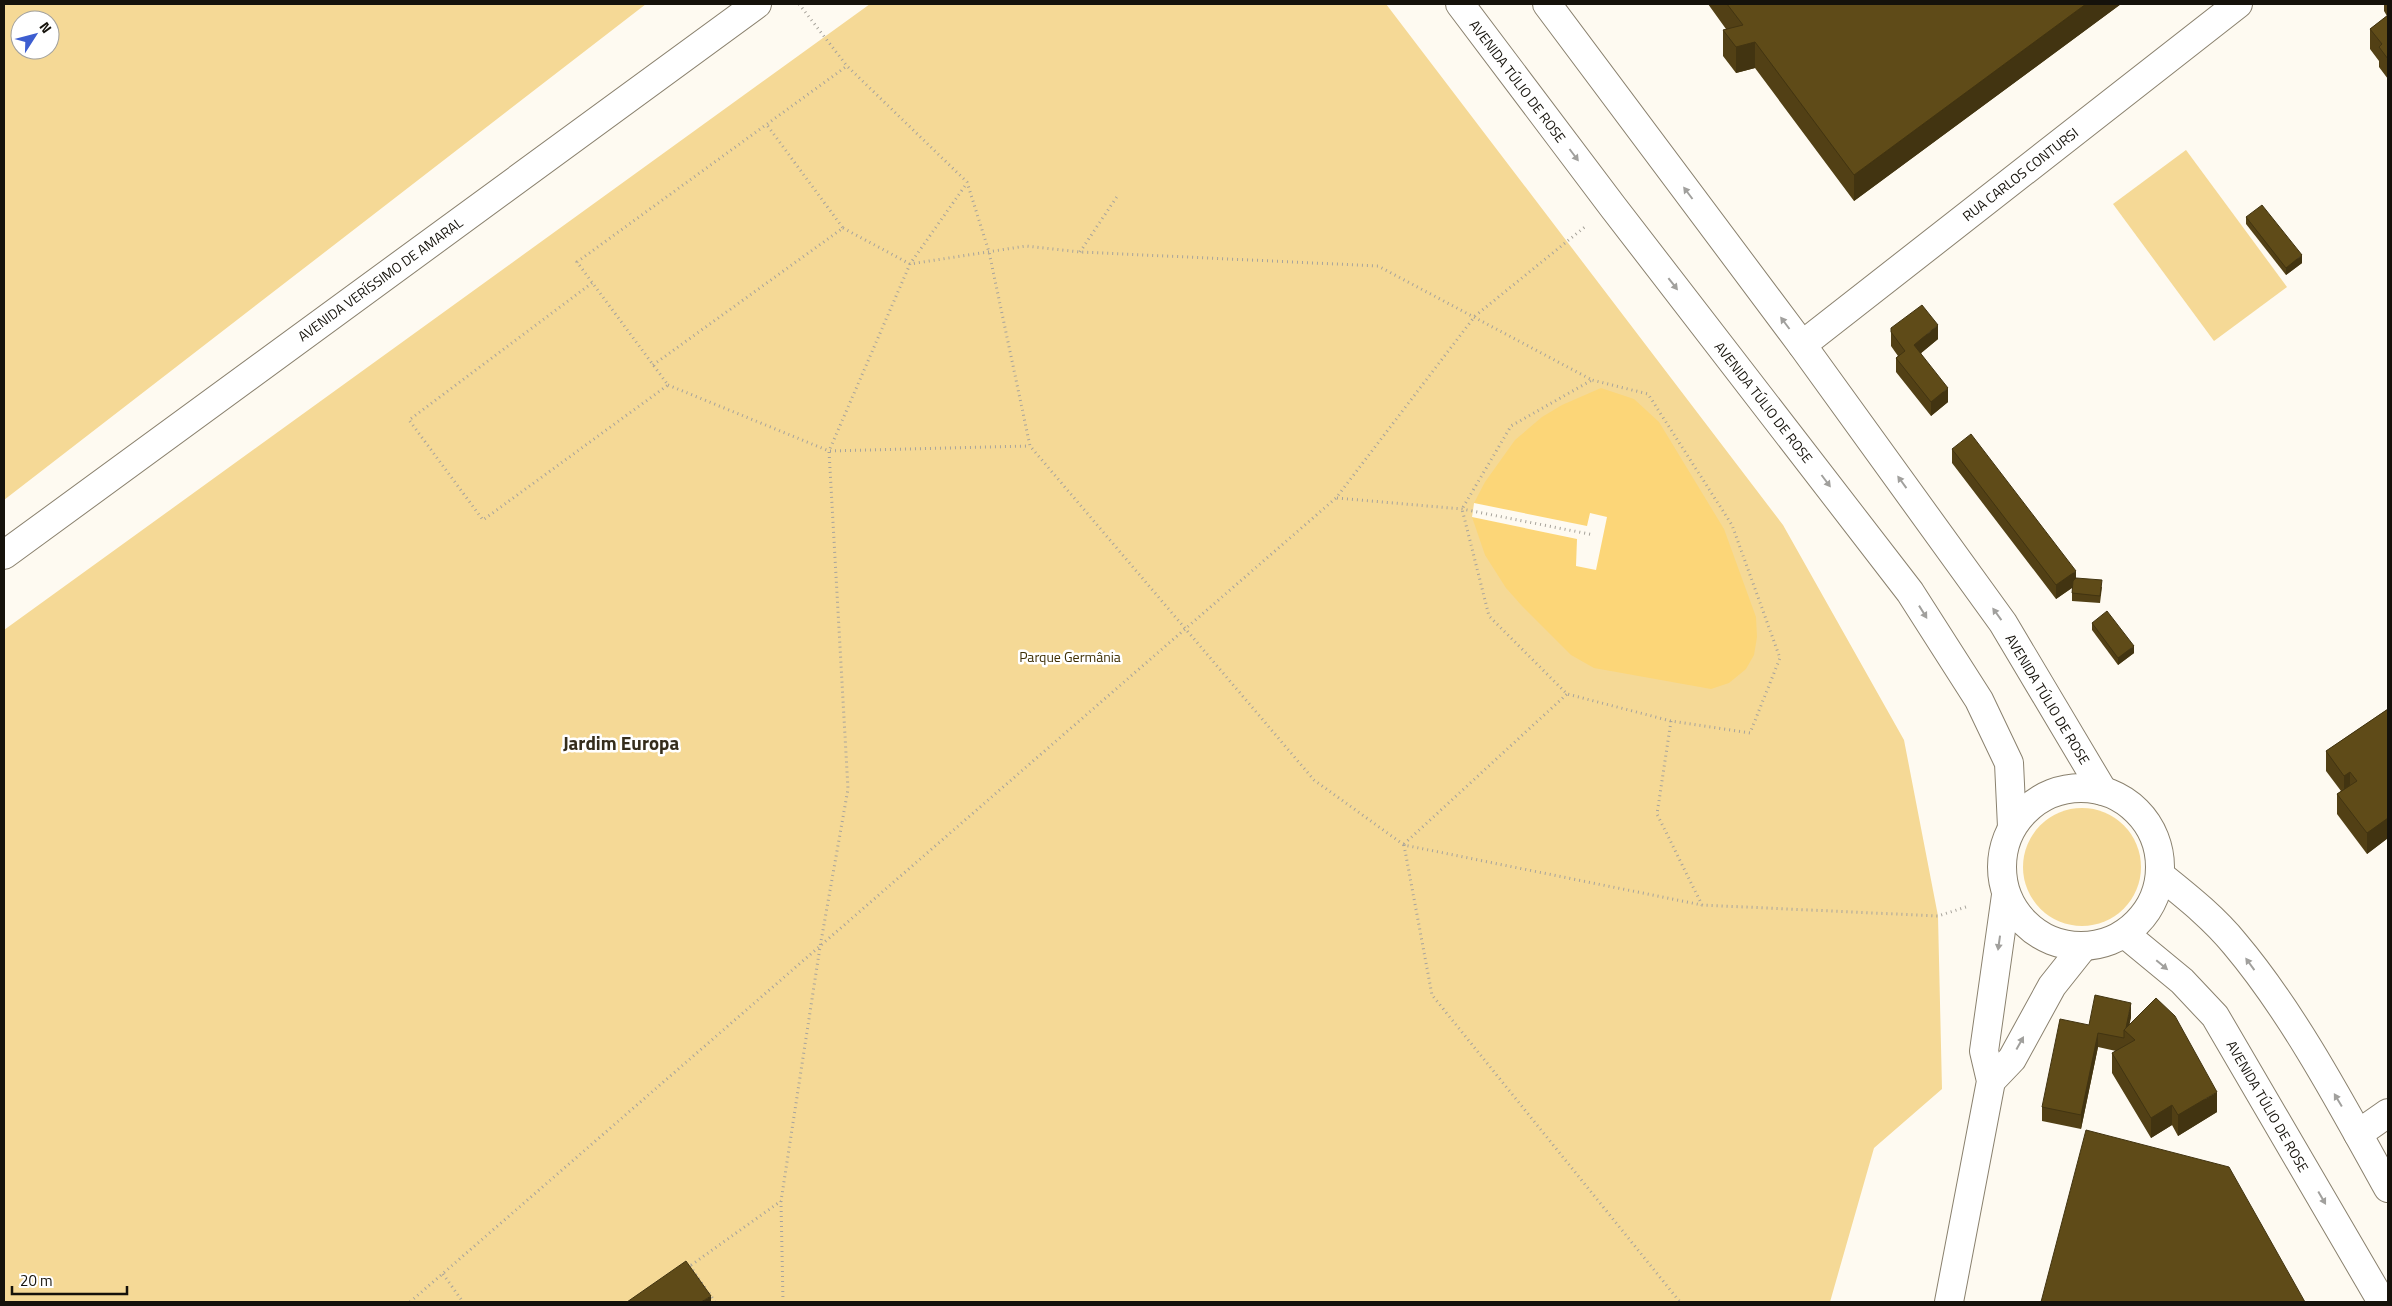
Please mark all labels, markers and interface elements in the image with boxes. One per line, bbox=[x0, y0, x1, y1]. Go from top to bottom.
north arrow bbox=[10, 10, 60, 60]
street label: AVENIDA TÚLIO DE ROSE bbox=[1465, 15, 1571, 147]
text: N bbox=[35, 17, 57, 37]
street label: RUA CARLOS CONTURSI bbox=[1958, 122, 2082, 226]
one-way arrow bbox=[1569, 148, 1579, 162]
one-way arrow bbox=[1683, 186, 1693, 200]
street label: AVENIDA VERÍSSIMO DE AMARAL bbox=[293, 212, 467, 346]
one-way arrow bbox=[1667, 277, 1678, 290]
one-way arrow bbox=[1780, 317, 1791, 330]
street label: AVENIDA TÚLIO DE ROSE bbox=[1710, 337, 1818, 467]
one-way arrow bbox=[1820, 474, 1831, 487]
one-way arrow bbox=[1897, 475, 1907, 489]
one-way arrow bbox=[1918, 605, 1927, 618]
one-way arrow bbox=[1992, 607, 2002, 621]
street label: AVENIDA TÚLIO DE ROSE bbox=[2001, 630, 2095, 768]
park label: Parque Germânia bbox=[1019, 646, 1121, 667]
district label: Jardim Europa bbox=[563, 728, 679, 757]
one-way arrow bbox=[1995, 935, 2003, 951]
one-way arrow bbox=[2245, 957, 2255, 970]
one-way arrow bbox=[2155, 959, 2168, 970]
one-way arrow bbox=[2016, 1036, 2025, 1049]
street label: AVENIDA TÚLIO DE ROSE bbox=[2222, 1036, 2314, 1176]
one-way arrow bbox=[2333, 1094, 2342, 1107]
one-way arrow bbox=[2317, 1192, 2326, 1205]
scale bar bbox=[12, 1264, 128, 1296]
text: 20 m bbox=[20, 1269, 53, 1292]

